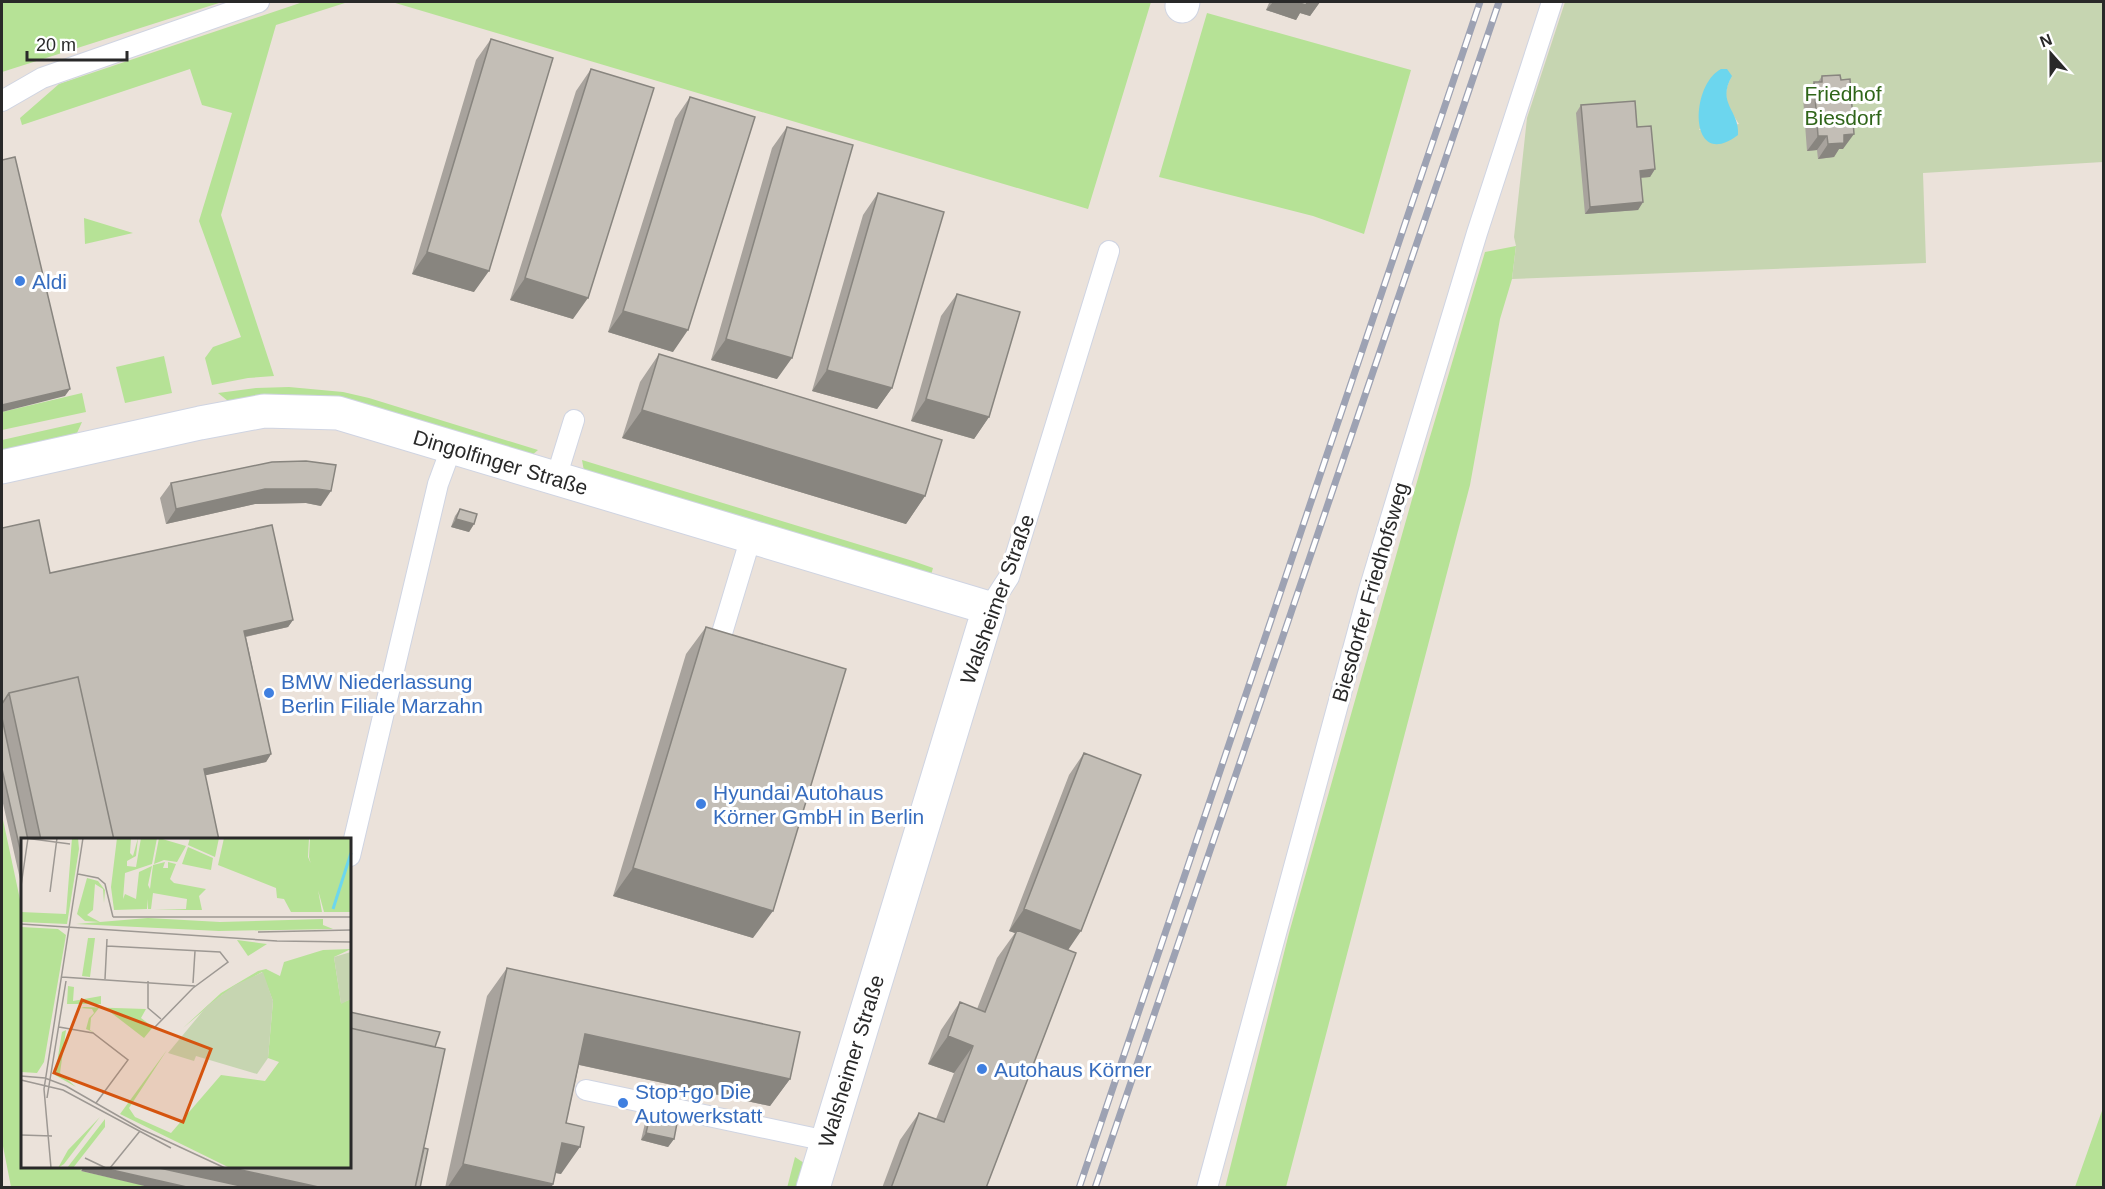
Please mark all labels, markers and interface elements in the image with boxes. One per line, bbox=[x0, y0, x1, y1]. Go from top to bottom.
scale bar bbox=[27, 24, 128, 62]
north arrow bbox=[2021, 24, 2081, 84]
text: N bbox=[2037, 30, 2054, 50]
text: 20 m bbox=[36, 35, 76, 55]
park label: Friedhof Biesdorf bbox=[1804, 82, 1882, 129]
place label: Aldi bbox=[32, 270, 67, 293]
marker: Aldi bbox=[13, 274, 27, 288]
street label: Dingolfinger Straße bbox=[411, 425, 591, 499]
street label: Biesdorfer Friedhofsweg bbox=[1328, 479, 1412, 705]
street label: Walsheimer Straße bbox=[956, 511, 1038, 687]
place label: BMW Niederlassung Berlin Filiale Marzahn bbox=[281, 670, 483, 717]
marker: BMW Niederlassung Berlin Filiale Marzahn bbox=[262, 686, 276, 700]
place label: Hyundai Autohaus Körner GmbH in Berlin bbox=[713, 781, 924, 828]
marker: Hyundai Autohaus Körner GmbH in Berlin bbox=[694, 797, 708, 811]
inset map bbox=[21, 838, 351, 1168]
street label: Walsheimer Straße bbox=[814, 972, 888, 1150]
place label: Autohaus Körner bbox=[994, 1058, 1152, 1081]
marker: Autohaus Körner bbox=[975, 1062, 989, 1076]
place label: Stop+go Die Autowerkstatt bbox=[635, 1080, 762, 1127]
marker: Stop+go Die Autowerkstatt bbox=[616, 1096, 630, 1110]

